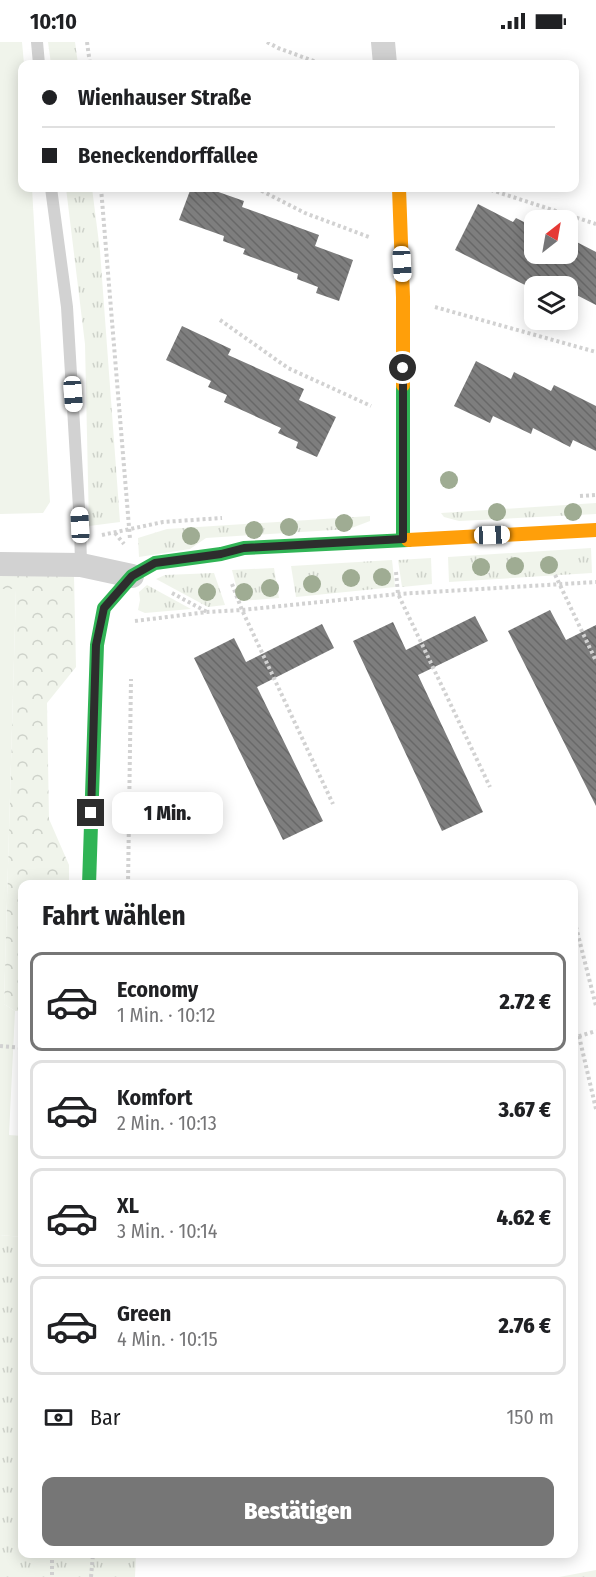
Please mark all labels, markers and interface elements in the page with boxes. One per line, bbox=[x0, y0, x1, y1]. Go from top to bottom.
text: 10:10 bbox=[30, 8, 77, 35]
text: Wienhauser Straße bbox=[78, 84, 251, 111]
text: Beneckendorffallee bbox=[78, 142, 258, 169]
north arrow bbox=[524, 210, 578, 264]
map controls bbox=[524, 210, 578, 330]
car bbox=[392, 246, 412, 282]
button: layers bbox=[524, 276, 578, 330]
route start bbox=[389, 354, 416, 381]
car bbox=[63, 375, 83, 413]
car bbox=[70, 507, 90, 543]
car bbox=[474, 525, 510, 545]
callout: 1 Min. bbox=[112, 792, 223, 834]
route end bbox=[77, 799, 104, 826]
text: 1 Min. bbox=[144, 801, 191, 825]
text: Fahrt wählen bbox=[42, 900, 186, 932]
icon: car bbox=[45, 975, 99, 1029]
text: Economy bbox=[117, 976, 198, 1003]
text: 2.72 € bbox=[499, 988, 551, 1015]
text: 1 Min. · 10:12 bbox=[117, 1003, 215, 1027]
icon: car bbox=[45, 1083, 99, 1137]
text: Komfort bbox=[117, 1084, 192, 1111]
text: 3.67 € bbox=[498, 1096, 551, 1123]
text: 2 Min. · 10:13 bbox=[117, 1111, 217, 1135]
icon: car bbox=[45, 1191, 99, 1245]
text: XL bbox=[117, 1192, 139, 1219]
text: 4.62 € bbox=[496, 1204, 551, 1231]
text: 3 Min. · 10:14 bbox=[117, 1219, 218, 1243]
icon: car bbox=[45, 1299, 99, 1353]
text: Green bbox=[117, 1300, 171, 1327]
text: 2.76 € bbox=[498, 1312, 551, 1339]
text: 4 Min. · 10:15 bbox=[117, 1327, 218, 1351]
icon: cash bbox=[42, 1401, 75, 1434]
text: Bar bbox=[90, 1404, 121, 1431]
text: 150 m bbox=[507, 1405, 554, 1429]
button: Bestätigen bbox=[42, 1477, 554, 1546]

